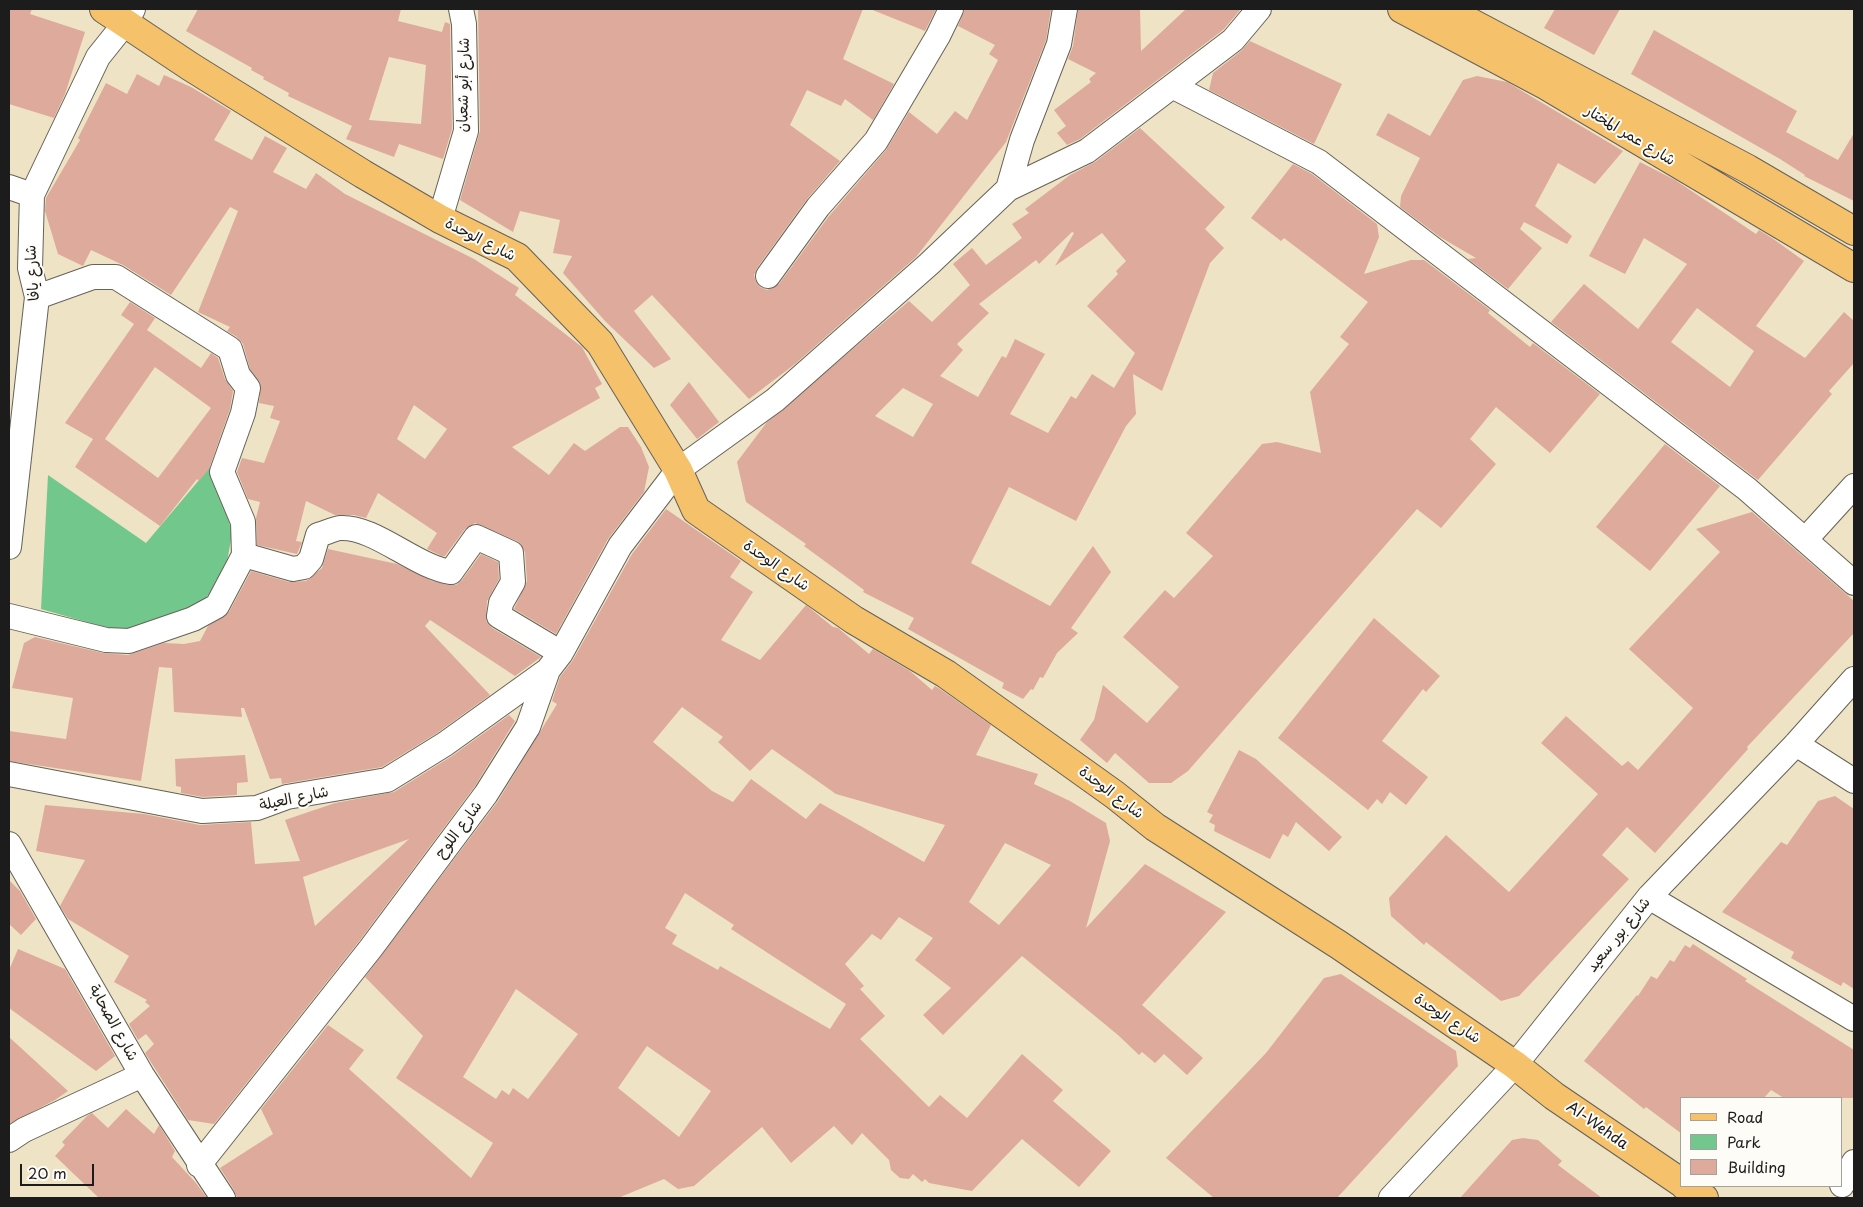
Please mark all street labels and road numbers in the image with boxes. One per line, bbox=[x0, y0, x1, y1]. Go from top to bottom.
street label: شارع أبو شعبان bbox=[454, 37, 474, 133]
street label: شارع عمر المختار bbox=[1582, 102, 1678, 170]
street label: شارع الوحدة bbox=[442, 215, 518, 265]
street label: شارع يافا bbox=[22, 244, 44, 302]
street label: شارع الوحدة bbox=[739, 537, 813, 595]
street label: شارع الوحدة bbox=[1075, 763, 1147, 823]
street label: شارع العيلة bbox=[258, 783, 330, 815]
street label: شارع اللوح bbox=[432, 798, 486, 862]
street label: شارع بور سعيد bbox=[1583, 894, 1655, 976]
street label: شارع الصحابة bbox=[85, 982, 141, 1064]
street label: شارع الوحدة bbox=[1410, 990, 1484, 1048]
street label: Al-Wehda bbox=[1563, 1098, 1631, 1154]

